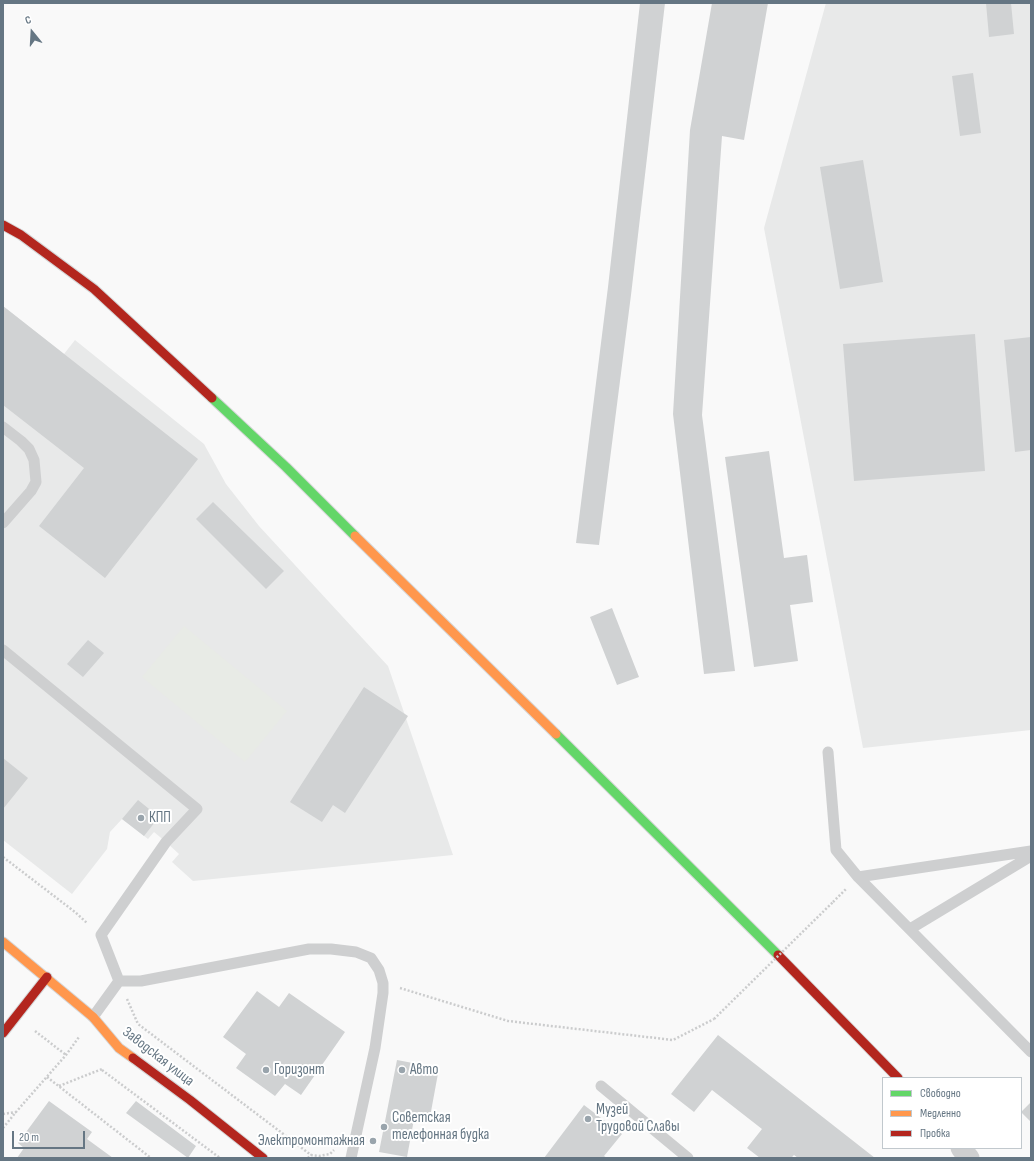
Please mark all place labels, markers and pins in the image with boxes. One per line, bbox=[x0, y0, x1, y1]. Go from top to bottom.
place label: КПП bbox=[149, 809, 171, 827]
marker: КПП bbox=[136, 813, 146, 823]
place label: Горизонт bbox=[274, 1061, 325, 1079]
place label: Авто bbox=[410, 1061, 438, 1079]
marker: Горизонт bbox=[261, 1065, 271, 1075]
marker: Авто bbox=[397, 1065, 407, 1075]
place label: Музей Трудовой Славы bbox=[596, 1101, 680, 1136]
place label: Советская телефонная будка bbox=[392, 1109, 489, 1144]
marker: Музей Трудовой Славы bbox=[583, 1114, 593, 1124]
marker: Советская телефонная будка bbox=[379, 1122, 389, 1132]
place label: Электромонтажная bbox=[258, 1132, 365, 1150]
marker: Электромонтажная bbox=[368, 1136, 378, 1146]

